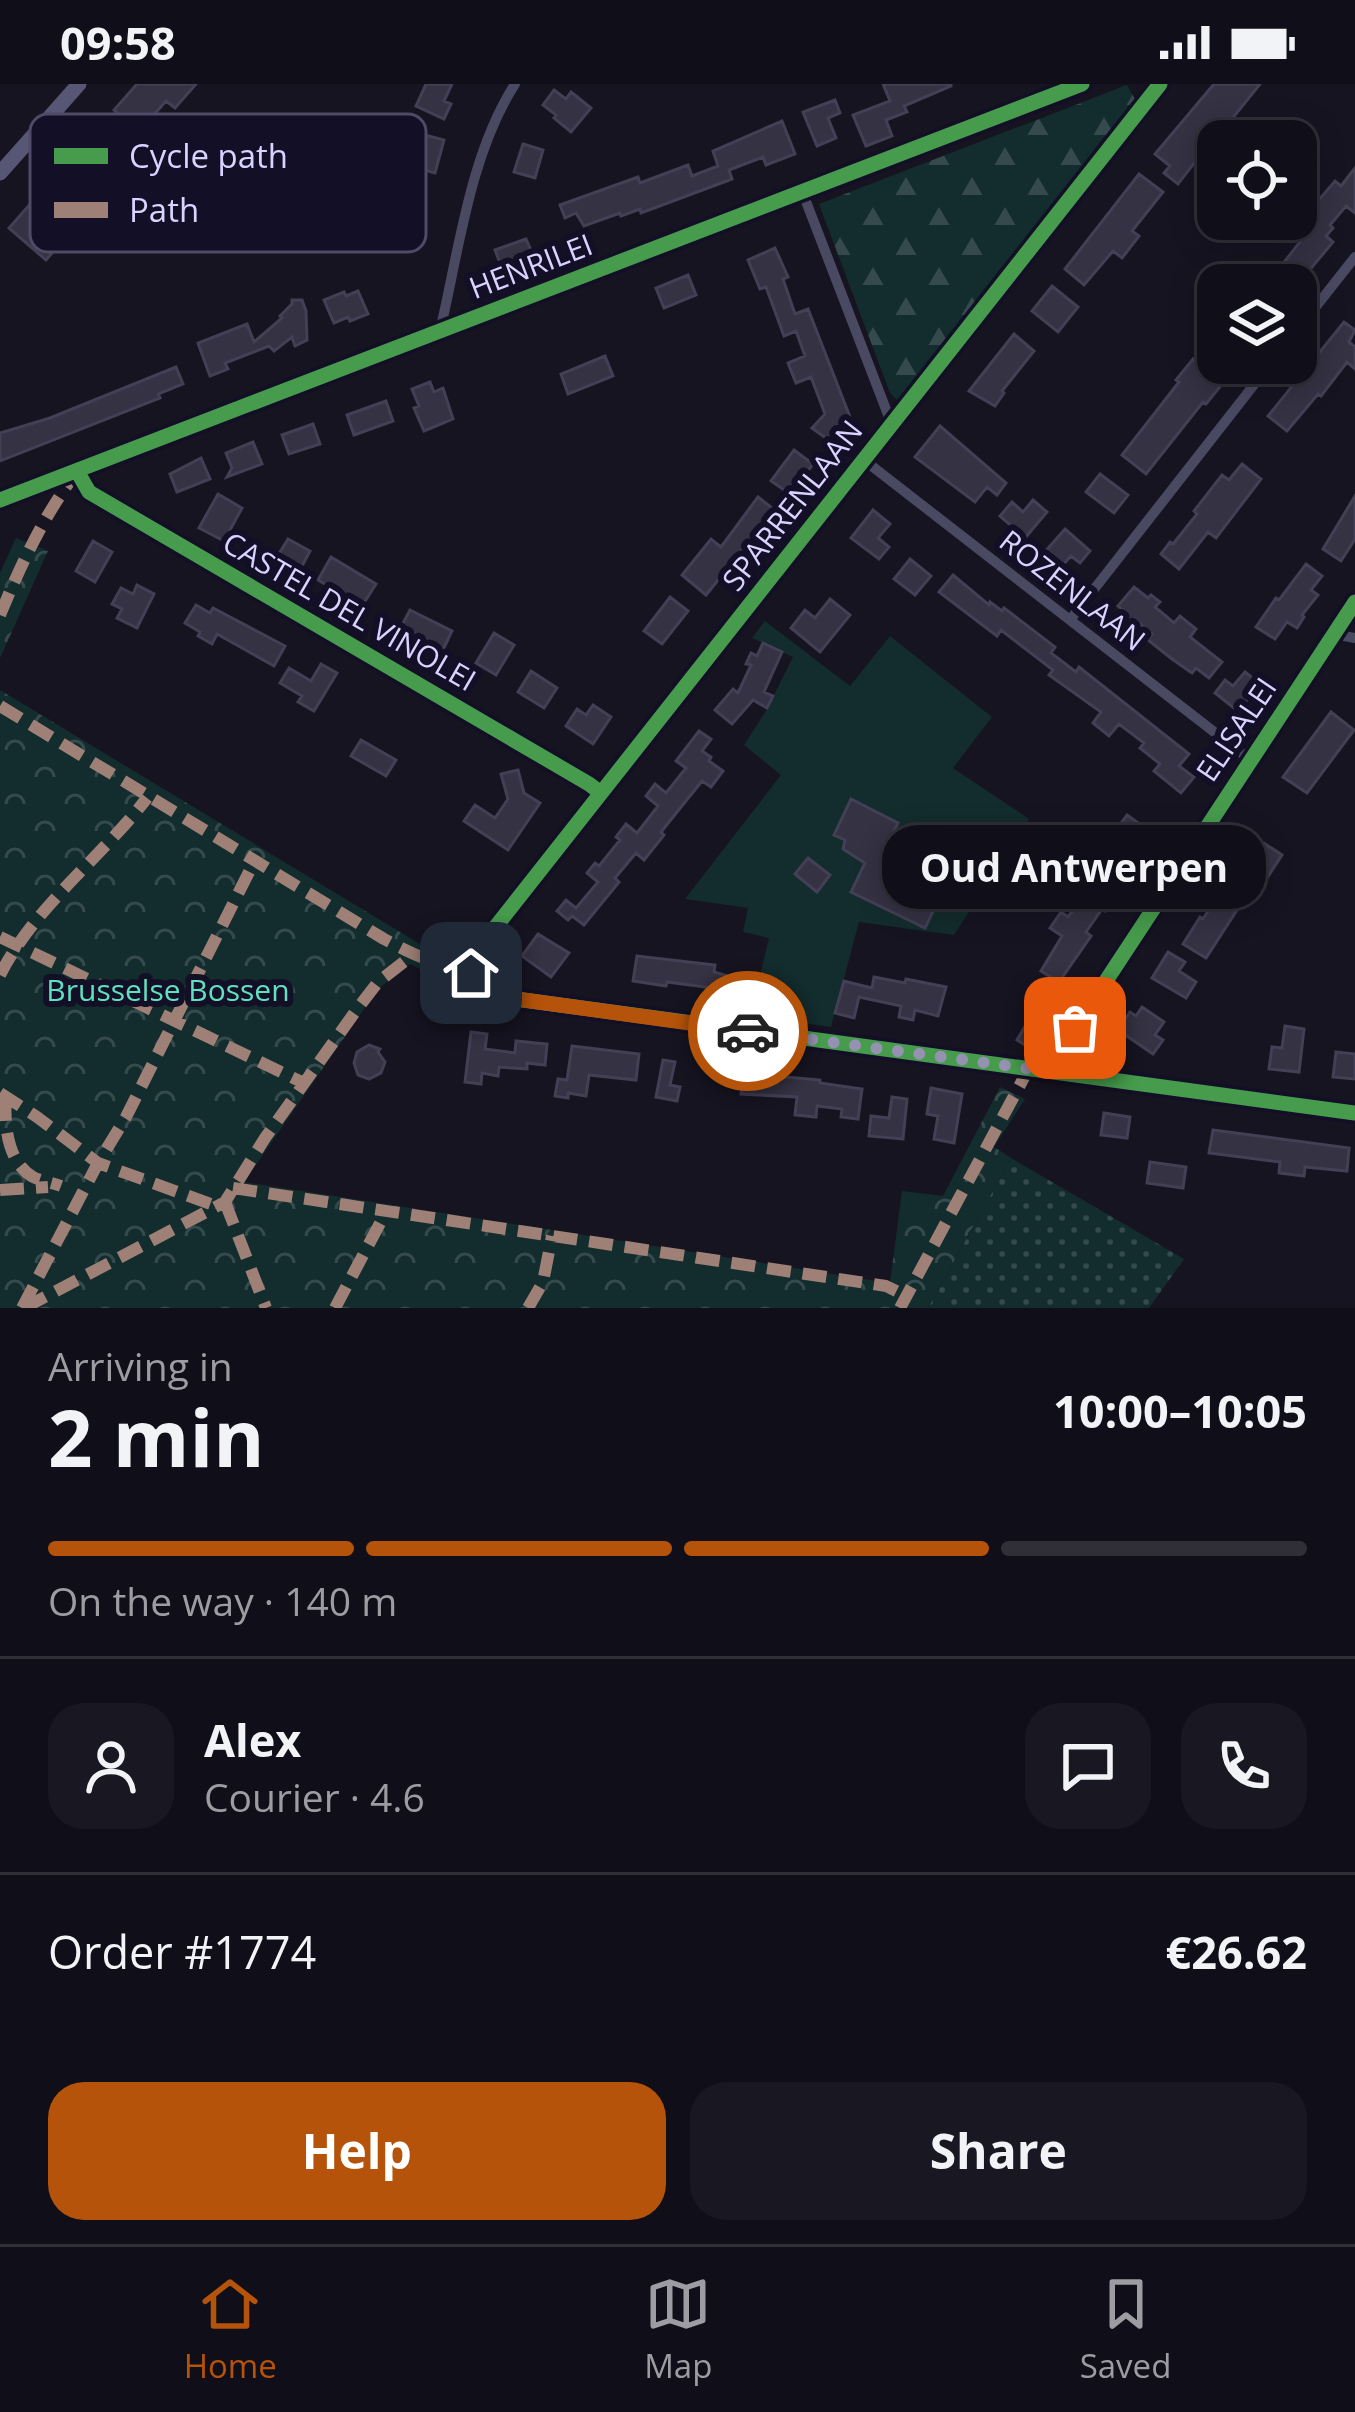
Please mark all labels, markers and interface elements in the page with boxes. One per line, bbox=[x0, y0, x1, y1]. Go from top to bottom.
text: 09:58 bbox=[60, 12, 176, 73]
legend bbox=[30, 114, 426, 252]
map controls bbox=[1197, 120, 1317, 384]
button: locate bbox=[1197, 120, 1317, 240]
text: Cycle path bbox=[129, 133, 288, 178]
text: Path bbox=[129, 187, 199, 232]
street label: HENRILEI bbox=[463, 223, 598, 308]
button: layers bbox=[1197, 264, 1317, 384]
street label: SPARRENLAAN bbox=[712, 411, 871, 599]
street label: ROZENLAAN bbox=[992, 520, 1154, 660]
street label: CASTEL DEL VINOLEI bbox=[216, 522, 484, 700]
street label: ELISALEI bbox=[1186, 669, 1285, 789]
callout: Oud Antwerpen bbox=[883, 824, 1267, 908]
text: Oud Antwerpen bbox=[920, 840, 1228, 893]
pin bbox=[420, 922, 522, 1024]
icon: home bbox=[438, 940, 504, 1006]
park label: Brusselse Bossen bbox=[46, 969, 290, 1010]
courier bbox=[688, 971, 808, 1091]
pin bbox=[1024, 977, 1126, 1079]
icon: bag bbox=[1042, 995, 1108, 1061]
icon: car bbox=[715, 998, 781, 1064]
text: Arriving in bbox=[48, 1339, 233, 1392]
text: 10:00–10:05 bbox=[1053, 1380, 1307, 1441]
text: 2 min bbox=[48, 1384, 265, 1490]
text: On the way · 140 m bbox=[48, 1574, 397, 1627]
button: person bbox=[48, 1703, 174, 1829]
button: chat bbox=[1025, 1703, 1151, 1829]
button: phone bbox=[1181, 1703, 1307, 1829]
text: Alex bbox=[204, 1709, 301, 1770]
text: Courier · 4.6 bbox=[204, 1770, 425, 1823]
text: Order #1774 bbox=[48, 1921, 316, 1982]
text: €26.62 bbox=[1166, 1921, 1307, 1982]
button: Help bbox=[48, 2082, 666, 2220]
button: Share bbox=[690, 2082, 1307, 2220]
tab: Home bbox=[184, 2271, 277, 2388]
tab: Map bbox=[644, 2271, 712, 2388]
tab: Saved bbox=[1080, 2271, 1171, 2388]

